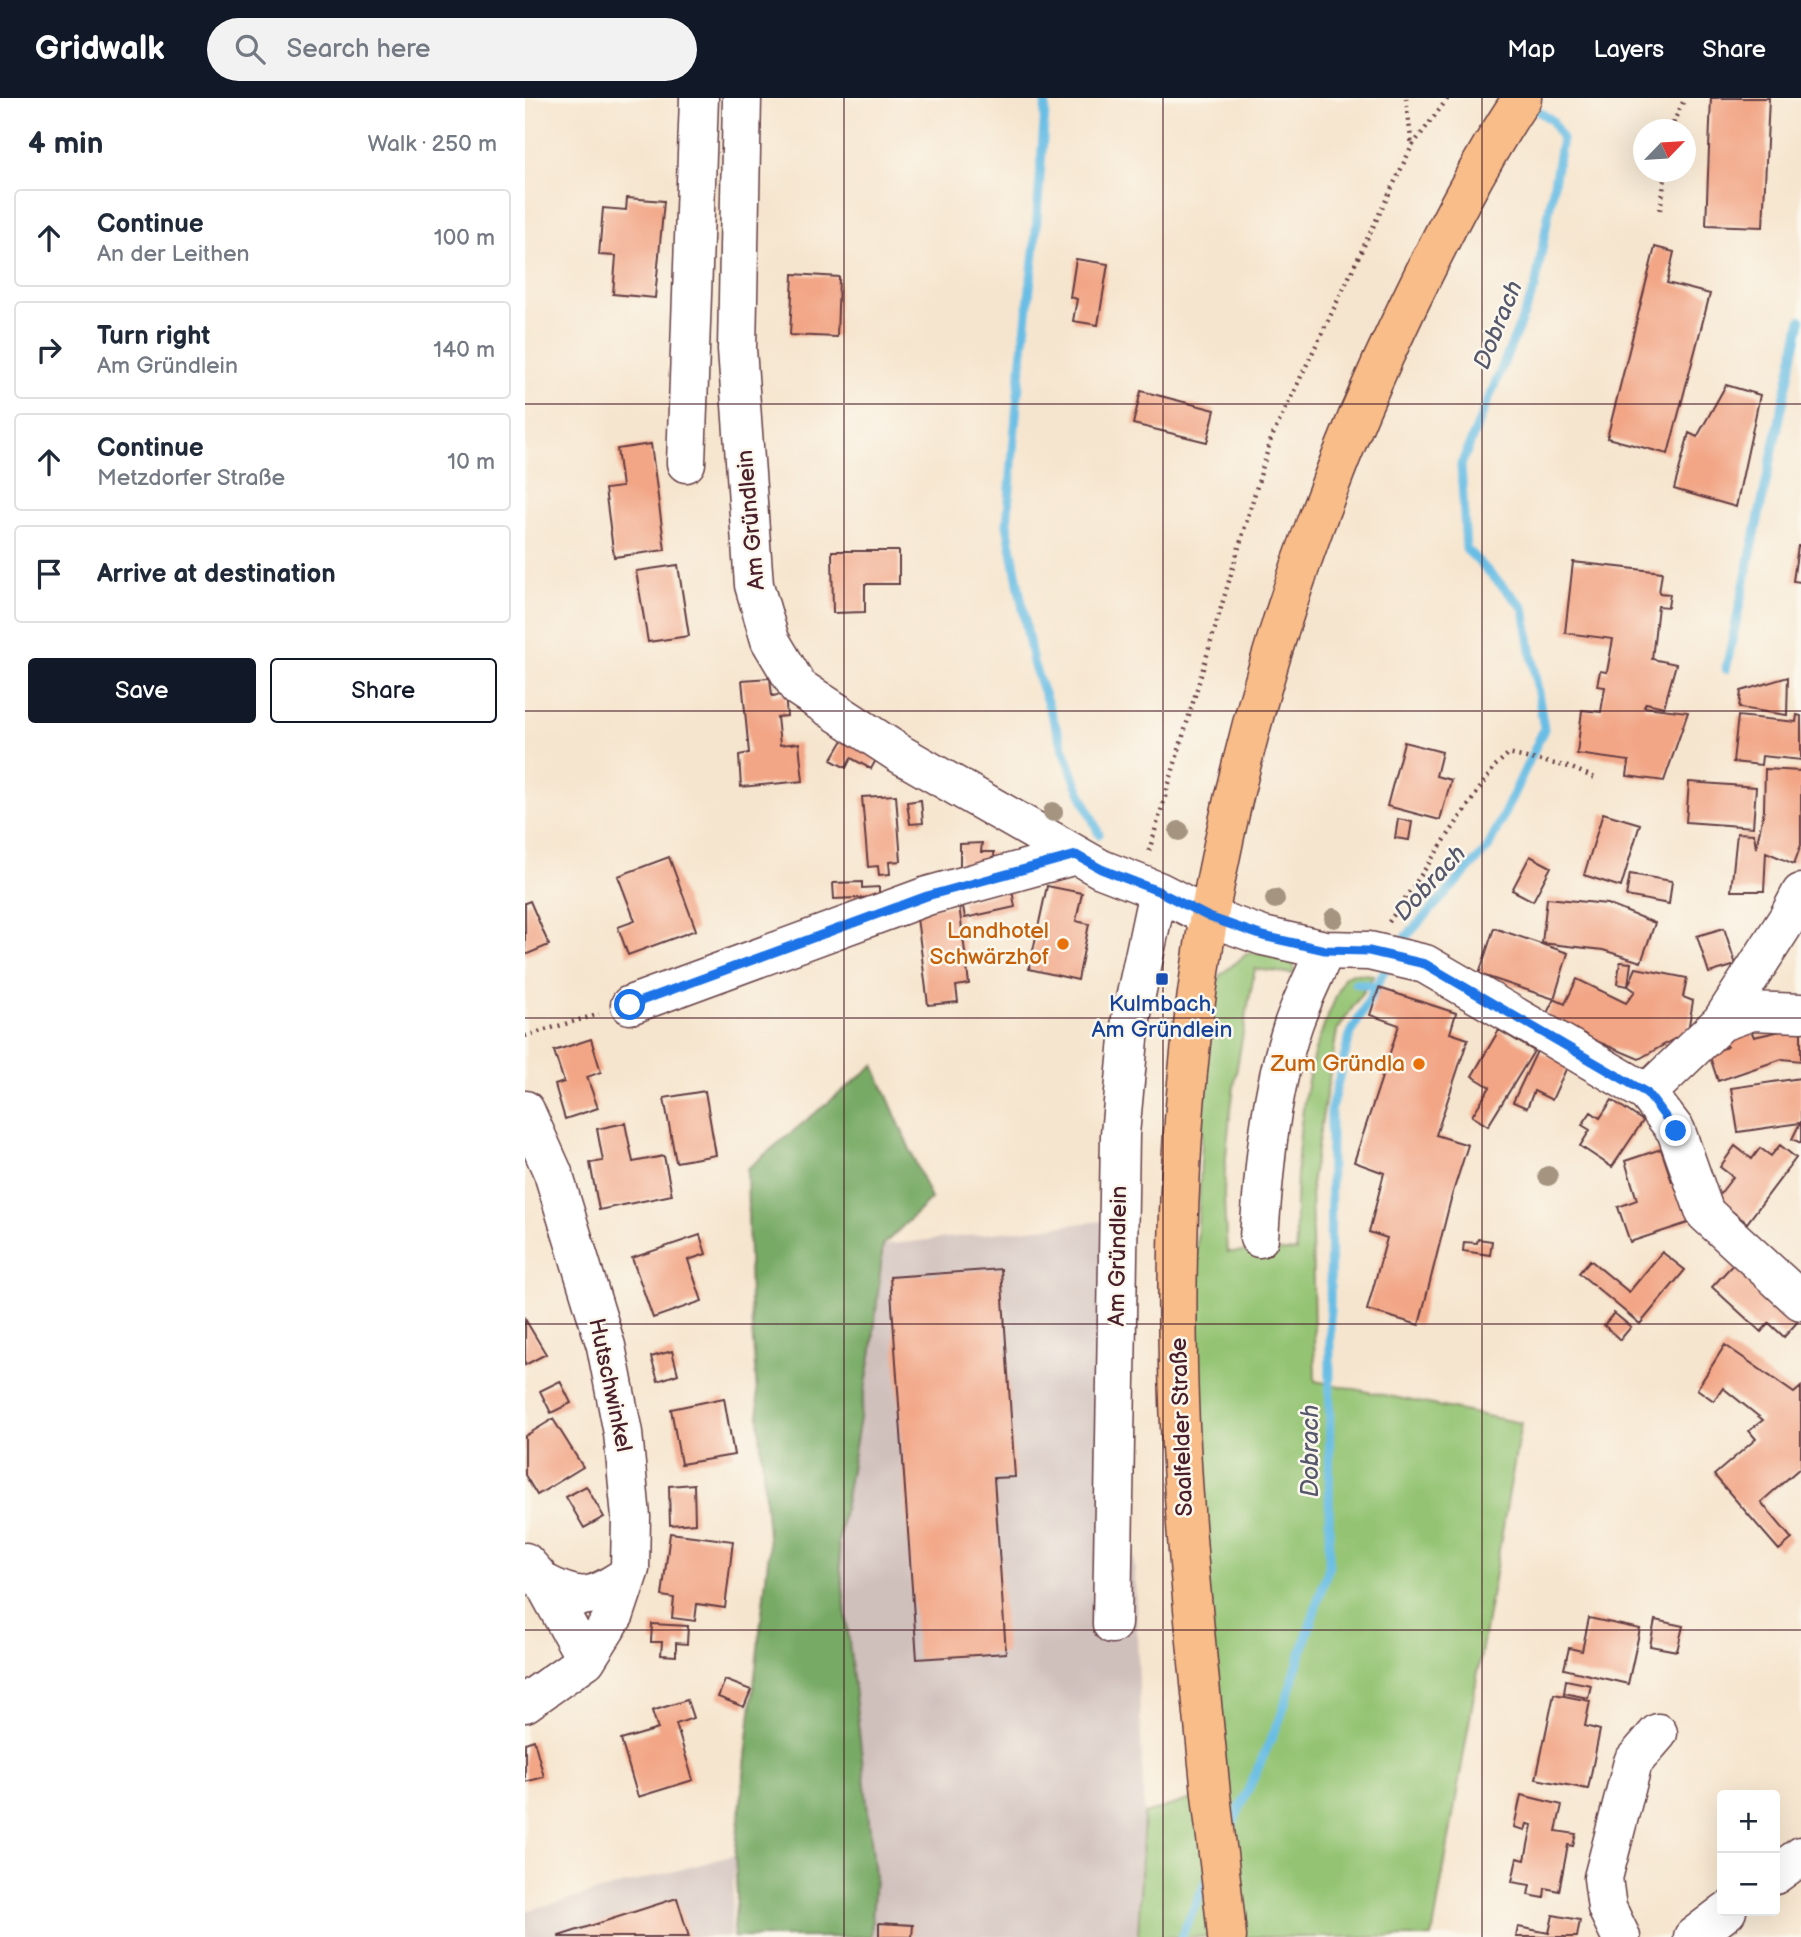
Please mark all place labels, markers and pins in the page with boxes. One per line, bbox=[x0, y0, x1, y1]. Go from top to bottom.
place label: Landhotel Schwärzhof bbox=[930, 917, 1049, 971]
marker: Landhotel Schwärzhof bbox=[1055, 936, 1071, 952]
marker: Kulmbach, Am Gründlein bbox=[1154, 971, 1170, 987]
place label: Kulmbach, Am Gründlein bbox=[1092, 990, 1232, 1044]
place label: Zum Gründla bbox=[1270, 1050, 1405, 1078]
marker: Zum Gründla bbox=[1411, 1056, 1427, 1072]

